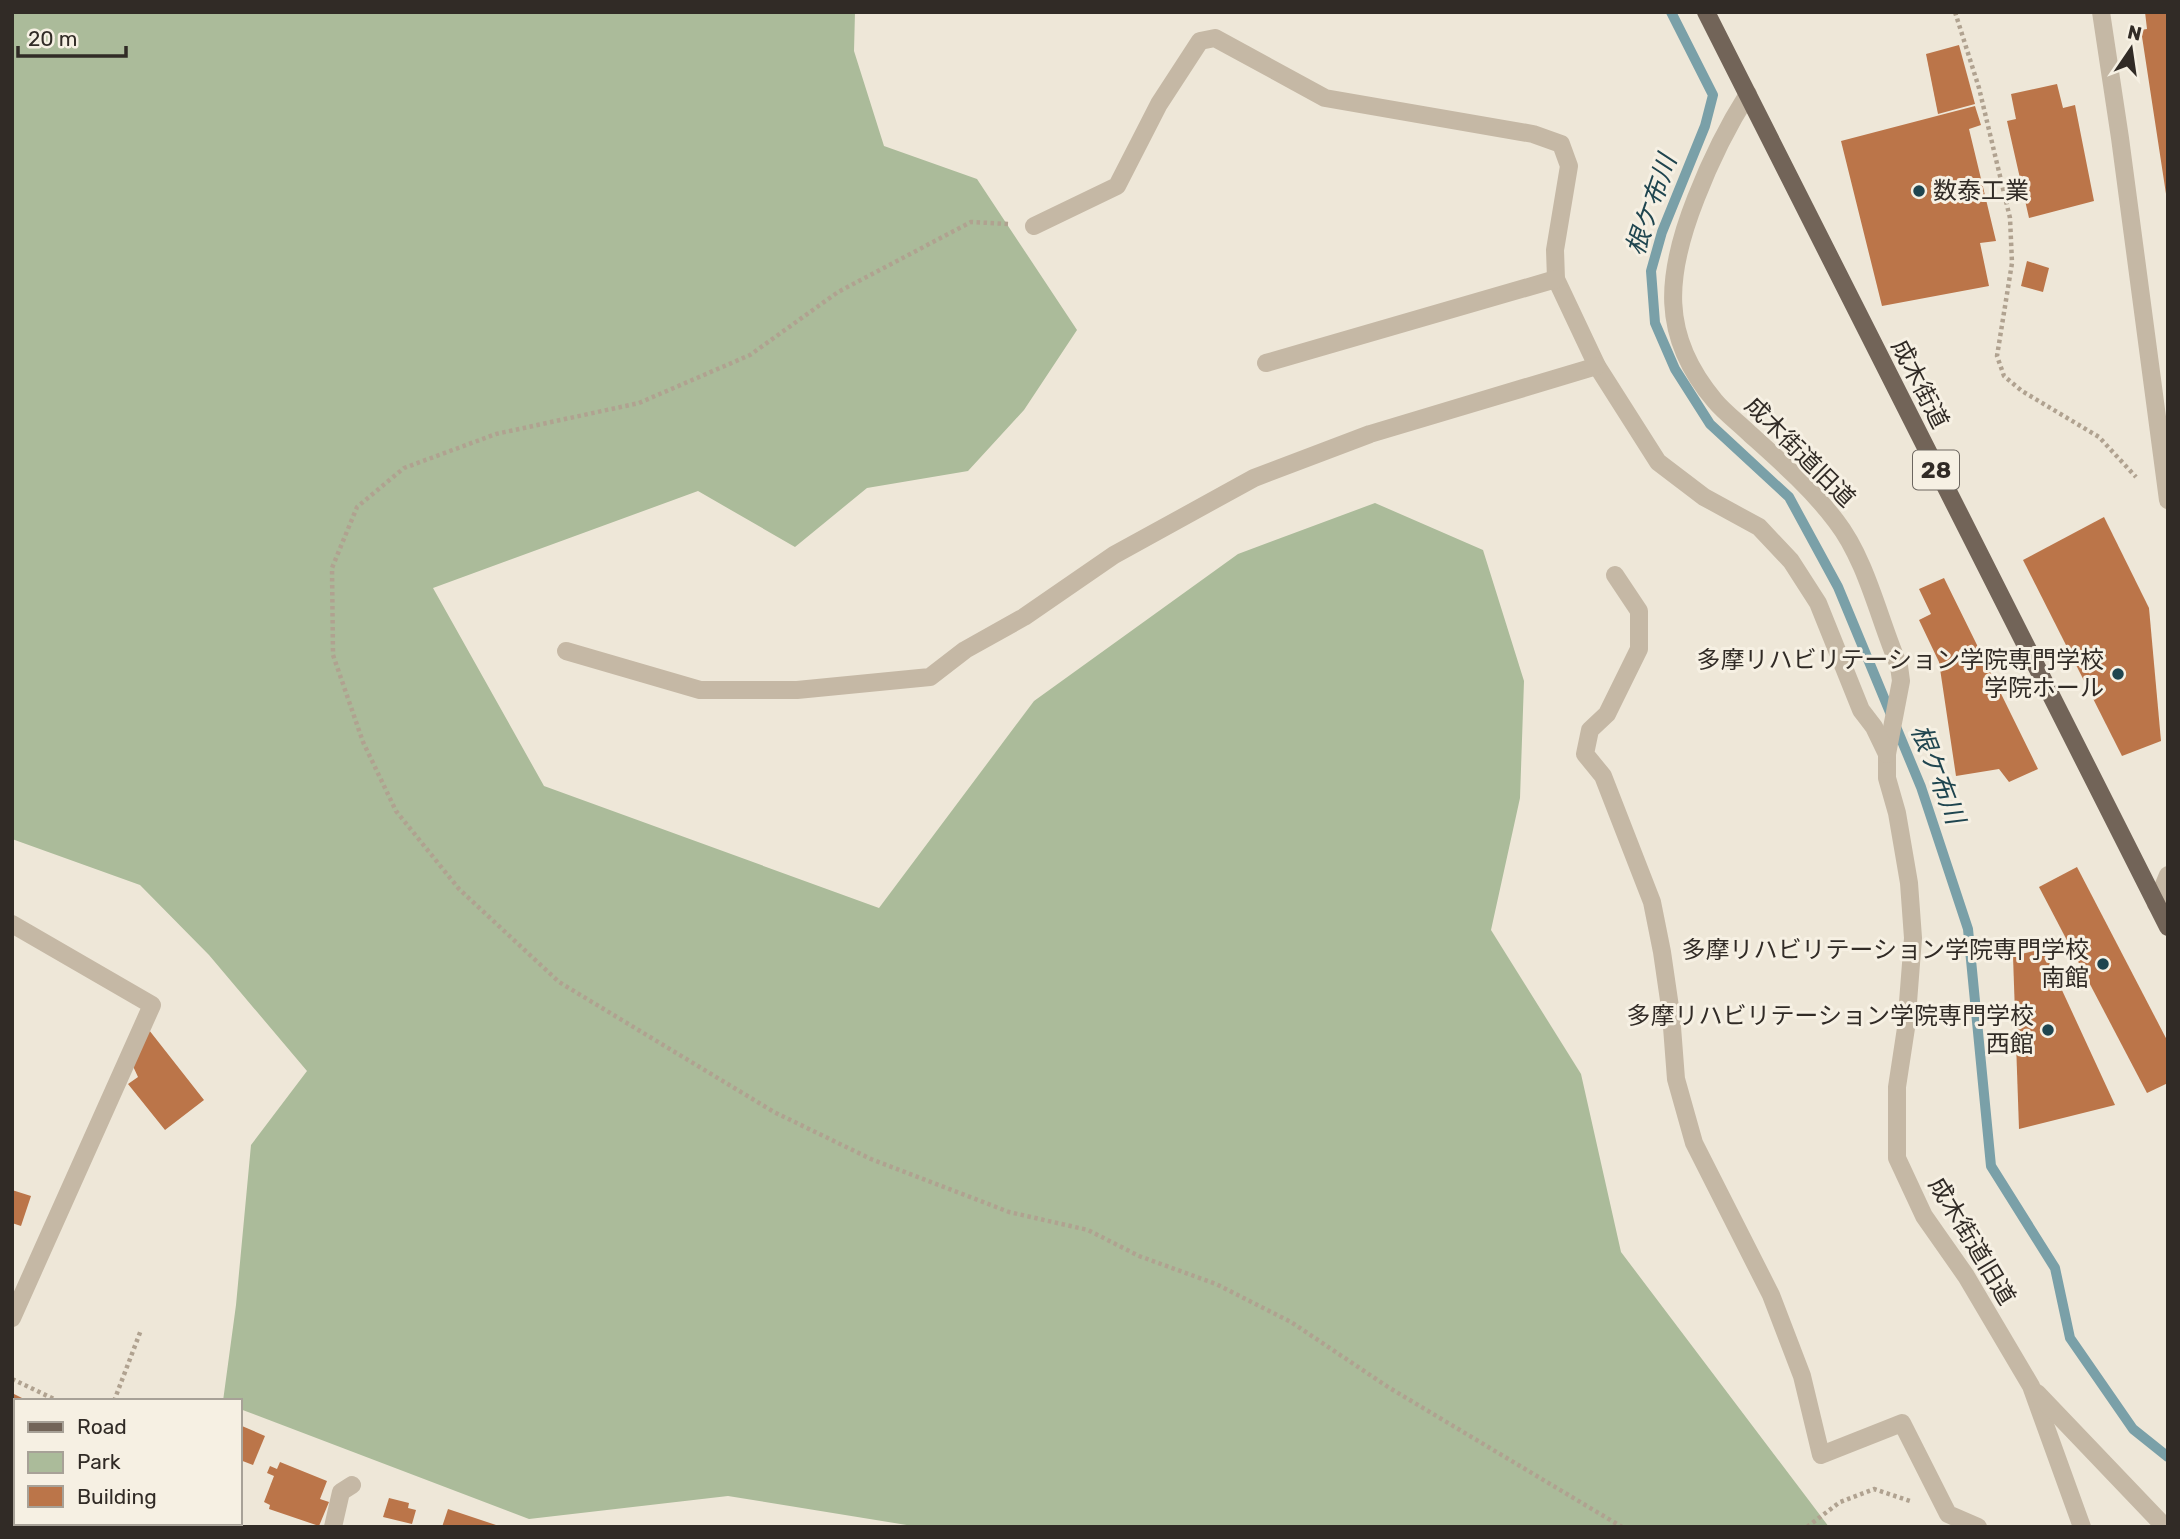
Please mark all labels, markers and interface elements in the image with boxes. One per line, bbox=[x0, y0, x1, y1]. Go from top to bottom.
scale bar bbox=[18, 14, 126, 58]
north arrow bbox=[2096, 14, 2166, 84]
text: N bbox=[2125, 20, 2144, 46]
text: 20 m bbox=[28, 26, 77, 51]
water label: 根ケ布川 bbox=[1620, 148, 1684, 259]
place label: 数泰工業 bbox=[1933, 177, 2029, 205]
marker: 数泰工業 bbox=[1911, 183, 1927, 199]
street label: 成木街道 bbox=[1886, 335, 1954, 433]
street label: 成木街道旧道 bbox=[1739, 391, 1861, 513]
road number: 28 bbox=[1913, 450, 1959, 490]
place label: 多摩リハビリテーション学院専門学校 学院ホール bbox=[1696, 646, 2104, 702]
marker: 多摩リハビリテーション学院専門学校 学院ホール bbox=[2110, 666, 2126, 682]
water label: 根ケ布川 bbox=[1904, 720, 1972, 831]
place label: 多摩リハビリテーション学院専門学校 南館 bbox=[1681, 936, 2089, 992]
marker: 多摩リハビリテーション学院専門学校 南館 bbox=[2095, 956, 2111, 972]
place label: 多摩リハビリテーション学院専門学校 西館 bbox=[1626, 1002, 2034, 1058]
marker: 多摩リハビリテーション学院専門学校 西館 bbox=[2040, 1022, 2056, 1038]
street label: 成木街道旧道 bbox=[1923, 1172, 2021, 1310]
legend bbox=[14, 1399, 242, 1525]
text: Road bbox=[77, 1414, 127, 1439]
text: Park bbox=[77, 1449, 121, 1474]
text: Building bbox=[77, 1484, 157, 1509]

